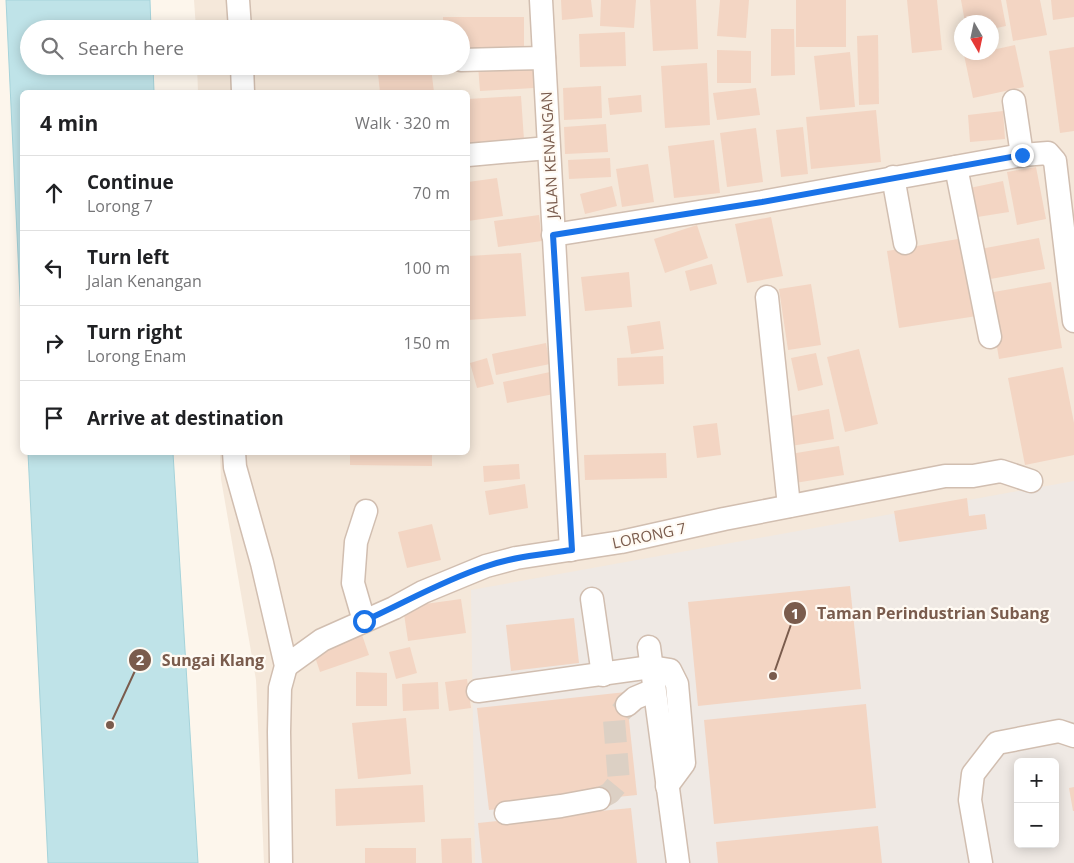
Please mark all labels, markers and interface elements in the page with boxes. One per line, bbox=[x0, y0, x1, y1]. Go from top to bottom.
north arrow bbox=[954, 15, 999, 60]
search box bbox=[20, 20, 470, 75]
icon: search bbox=[38, 34, 66, 62]
text: Search here bbox=[78, 35, 184, 61]
street label: JALAN KENANGAN bbox=[536, 91, 562, 221]
text: 4 min bbox=[40, 109, 98, 137]
text: Walk · 320 m bbox=[355, 112, 450, 134]
route end bbox=[1011, 144, 1034, 167]
text: Continue bbox=[87, 169, 174, 195]
icon: ahead bbox=[40, 179, 68, 207]
text: 70 m bbox=[413, 182, 450, 204]
text: Lorong 7 bbox=[87, 195, 153, 217]
text: Turn left bbox=[87, 244, 169, 270]
icon: left bbox=[40, 254, 68, 282]
text: 100 m bbox=[404, 257, 450, 279]
text: Jalan Kenangan bbox=[87, 270, 202, 292]
text: Turn right bbox=[87, 319, 182, 345]
icon: right bbox=[40, 329, 68, 357]
text: 150 m bbox=[404, 332, 450, 354]
text: Lorong Enam bbox=[87, 345, 186, 367]
icon: arrive bbox=[40, 404, 68, 432]
text: Arrive at destination bbox=[87, 405, 284, 431]
street label: LORONG 7 bbox=[610, 517, 688, 553]
callout: Taman Perindustrian Subang bbox=[782, 598, 1059, 629]
text: Taman Perindustrian Subang bbox=[817, 602, 1049, 624]
text: 1 bbox=[791, 603, 799, 623]
route start bbox=[353, 610, 376, 633]
callout: Sungai Klang bbox=[127, 644, 274, 675]
text: 2 bbox=[136, 649, 145, 669]
text: Sungai Klang bbox=[162, 649, 264, 671]
map controls bbox=[1014, 758, 1059, 848]
button: + bbox=[1014, 758, 1059, 803]
button: − bbox=[1014, 803, 1059, 848]

